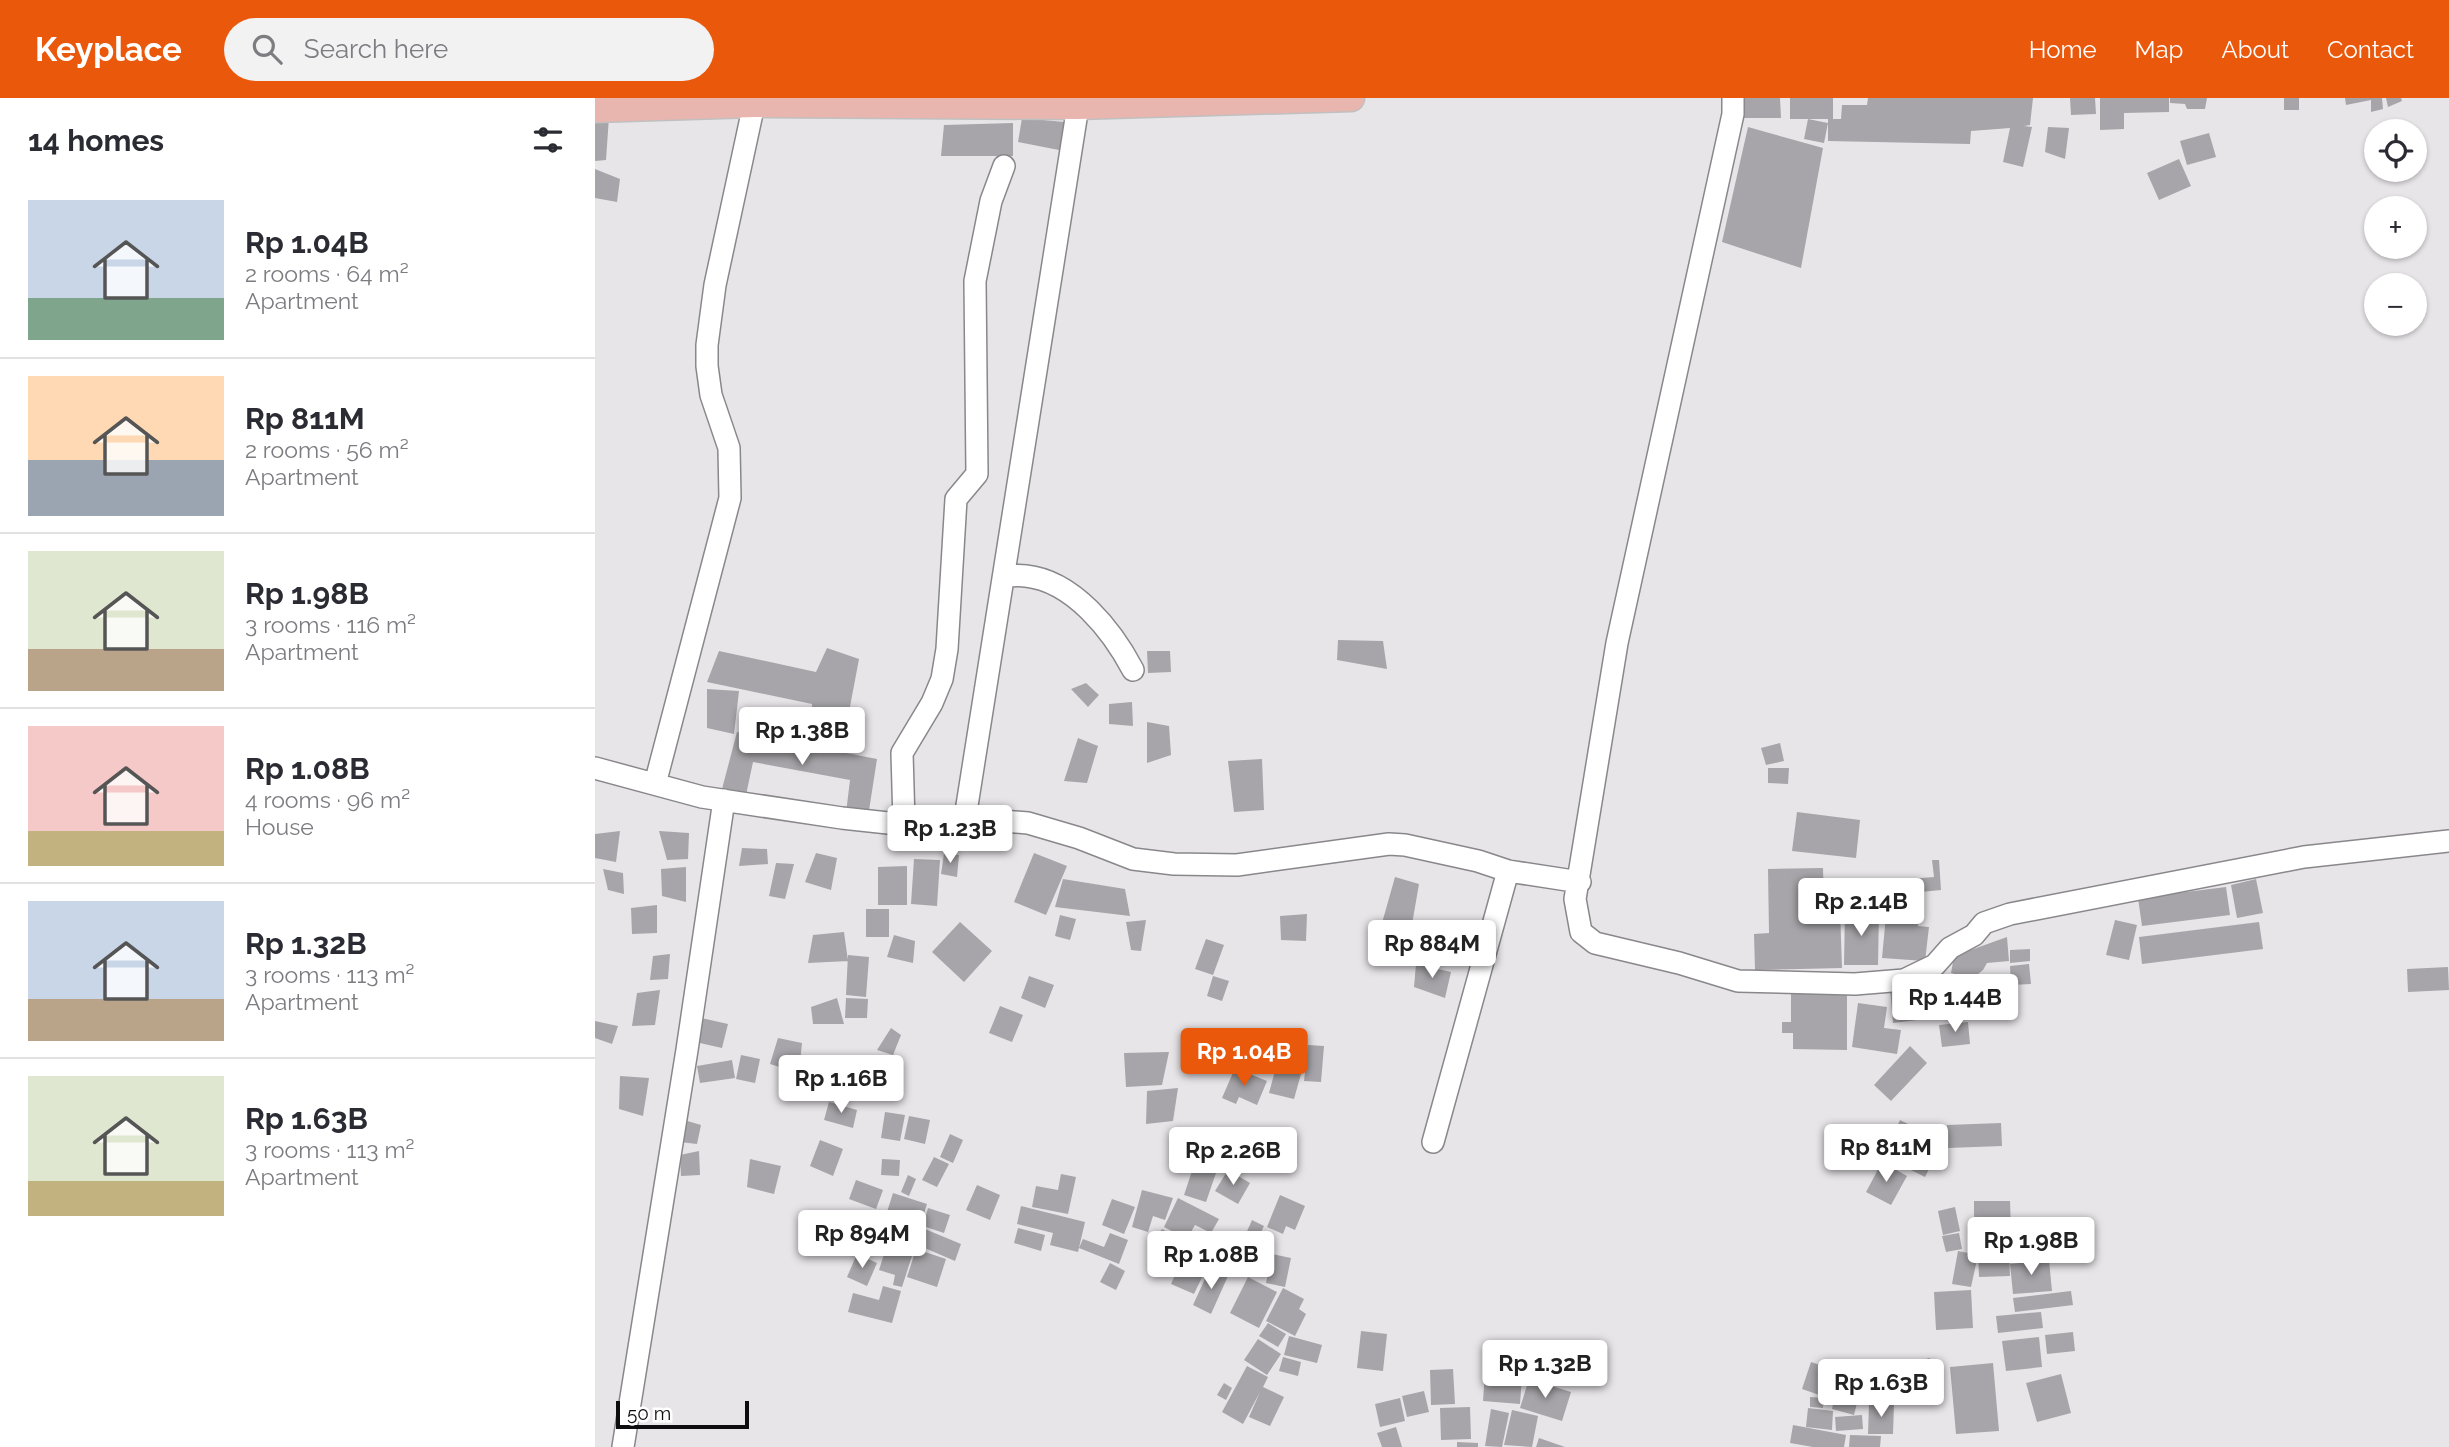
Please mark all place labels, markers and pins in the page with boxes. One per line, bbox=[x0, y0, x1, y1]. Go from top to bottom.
pin: Rp 1.38B bbox=[730, 708, 874, 767]
pin: Rp 1.23B bbox=[878, 806, 1022, 865]
pin: Rp 2.14B bbox=[1789, 878, 1933, 938]
pin: Rp 884M bbox=[1367, 920, 1497, 980]
pin: Rp 1.44B bbox=[1883, 974, 2027, 1034]
pin: Rp 1.04B bbox=[1172, 1028, 1316, 1088]
pin: Rp 1.16B bbox=[769, 1056, 913, 1115]
pin: Rp 811M bbox=[1821, 1124, 1951, 1184]
pin: Rp 2.26B bbox=[1161, 1128, 1305, 1187]
pin: Rp 894M bbox=[797, 1210, 927, 1270]
pin: Rp 1.98B bbox=[1959, 1218, 2103, 1277]
pin: Rp 1.08B bbox=[1139, 1232, 1283, 1291]
pin: Rp 1.32B bbox=[1473, 1340, 1617, 1400]
pin: Rp 1.63B bbox=[1809, 1360, 1953, 1419]

